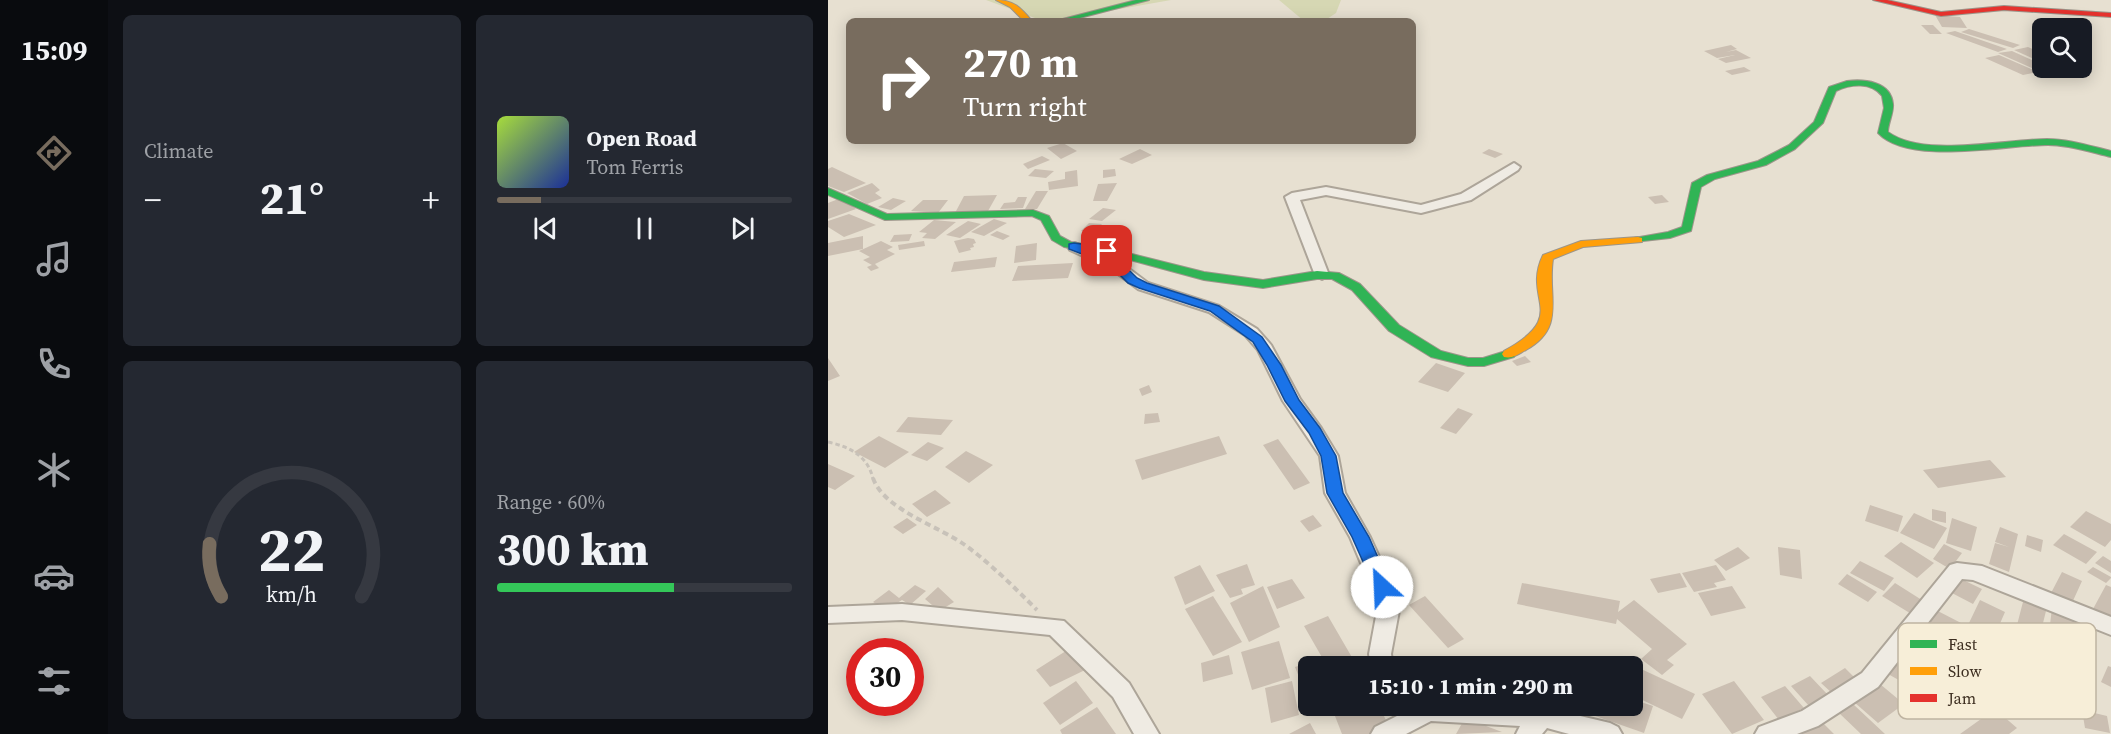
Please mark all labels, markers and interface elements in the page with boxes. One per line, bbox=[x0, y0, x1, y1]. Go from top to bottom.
map controls bbox=[2032, 18, 2092, 78]
button: search bbox=[2032, 18, 2092, 78]
text: 15:09 bbox=[21, 32, 87, 69]
text: 270 m bbox=[963, 33, 1078, 91]
icon: right bbox=[864, 42, 942, 120]
text: Turn right bbox=[963, 88, 1087, 125]
text: Open Road bbox=[587, 123, 697, 153]
icon: directions bbox=[33, 132, 75, 174]
text: Climate bbox=[144, 137, 213, 165]
text: Tom Ferris bbox=[587, 153, 683, 181]
text: 21° bbox=[260, 167, 324, 229]
text: − bbox=[144, 177, 162, 222]
text: + bbox=[422, 177, 439, 222]
icon: previous bbox=[529, 212, 562, 245]
icon: pause bbox=[628, 212, 661, 245]
icon: next bbox=[726, 212, 759, 245]
pin bbox=[1081, 225, 1132, 276]
icon: arrive bbox=[1090, 234, 1123, 267]
icon: music bbox=[33, 238, 75, 280]
icon: phone bbox=[33, 343, 75, 385]
icon: climate bbox=[33, 449, 75, 491]
text: Range · 60% bbox=[497, 488, 605, 516]
text: 22 bbox=[258, 506, 326, 592]
text: 300 km bbox=[497, 518, 649, 580]
icon: car bbox=[33, 555, 75, 597]
position arrow bbox=[1350, 555, 1414, 619]
text: km/h bbox=[266, 580, 317, 609]
legend bbox=[1898, 623, 2096, 719]
text: Fast bbox=[1948, 633, 1978, 655]
speed limit sign: 30 bbox=[846, 638, 924, 716]
icon: filters bbox=[33, 660, 75, 702]
text: Slow bbox=[1948, 660, 1983, 682]
text: 15:10 · 1 min · 290 m bbox=[1368, 671, 1573, 701]
text: Jam bbox=[1947, 687, 1976, 709]

